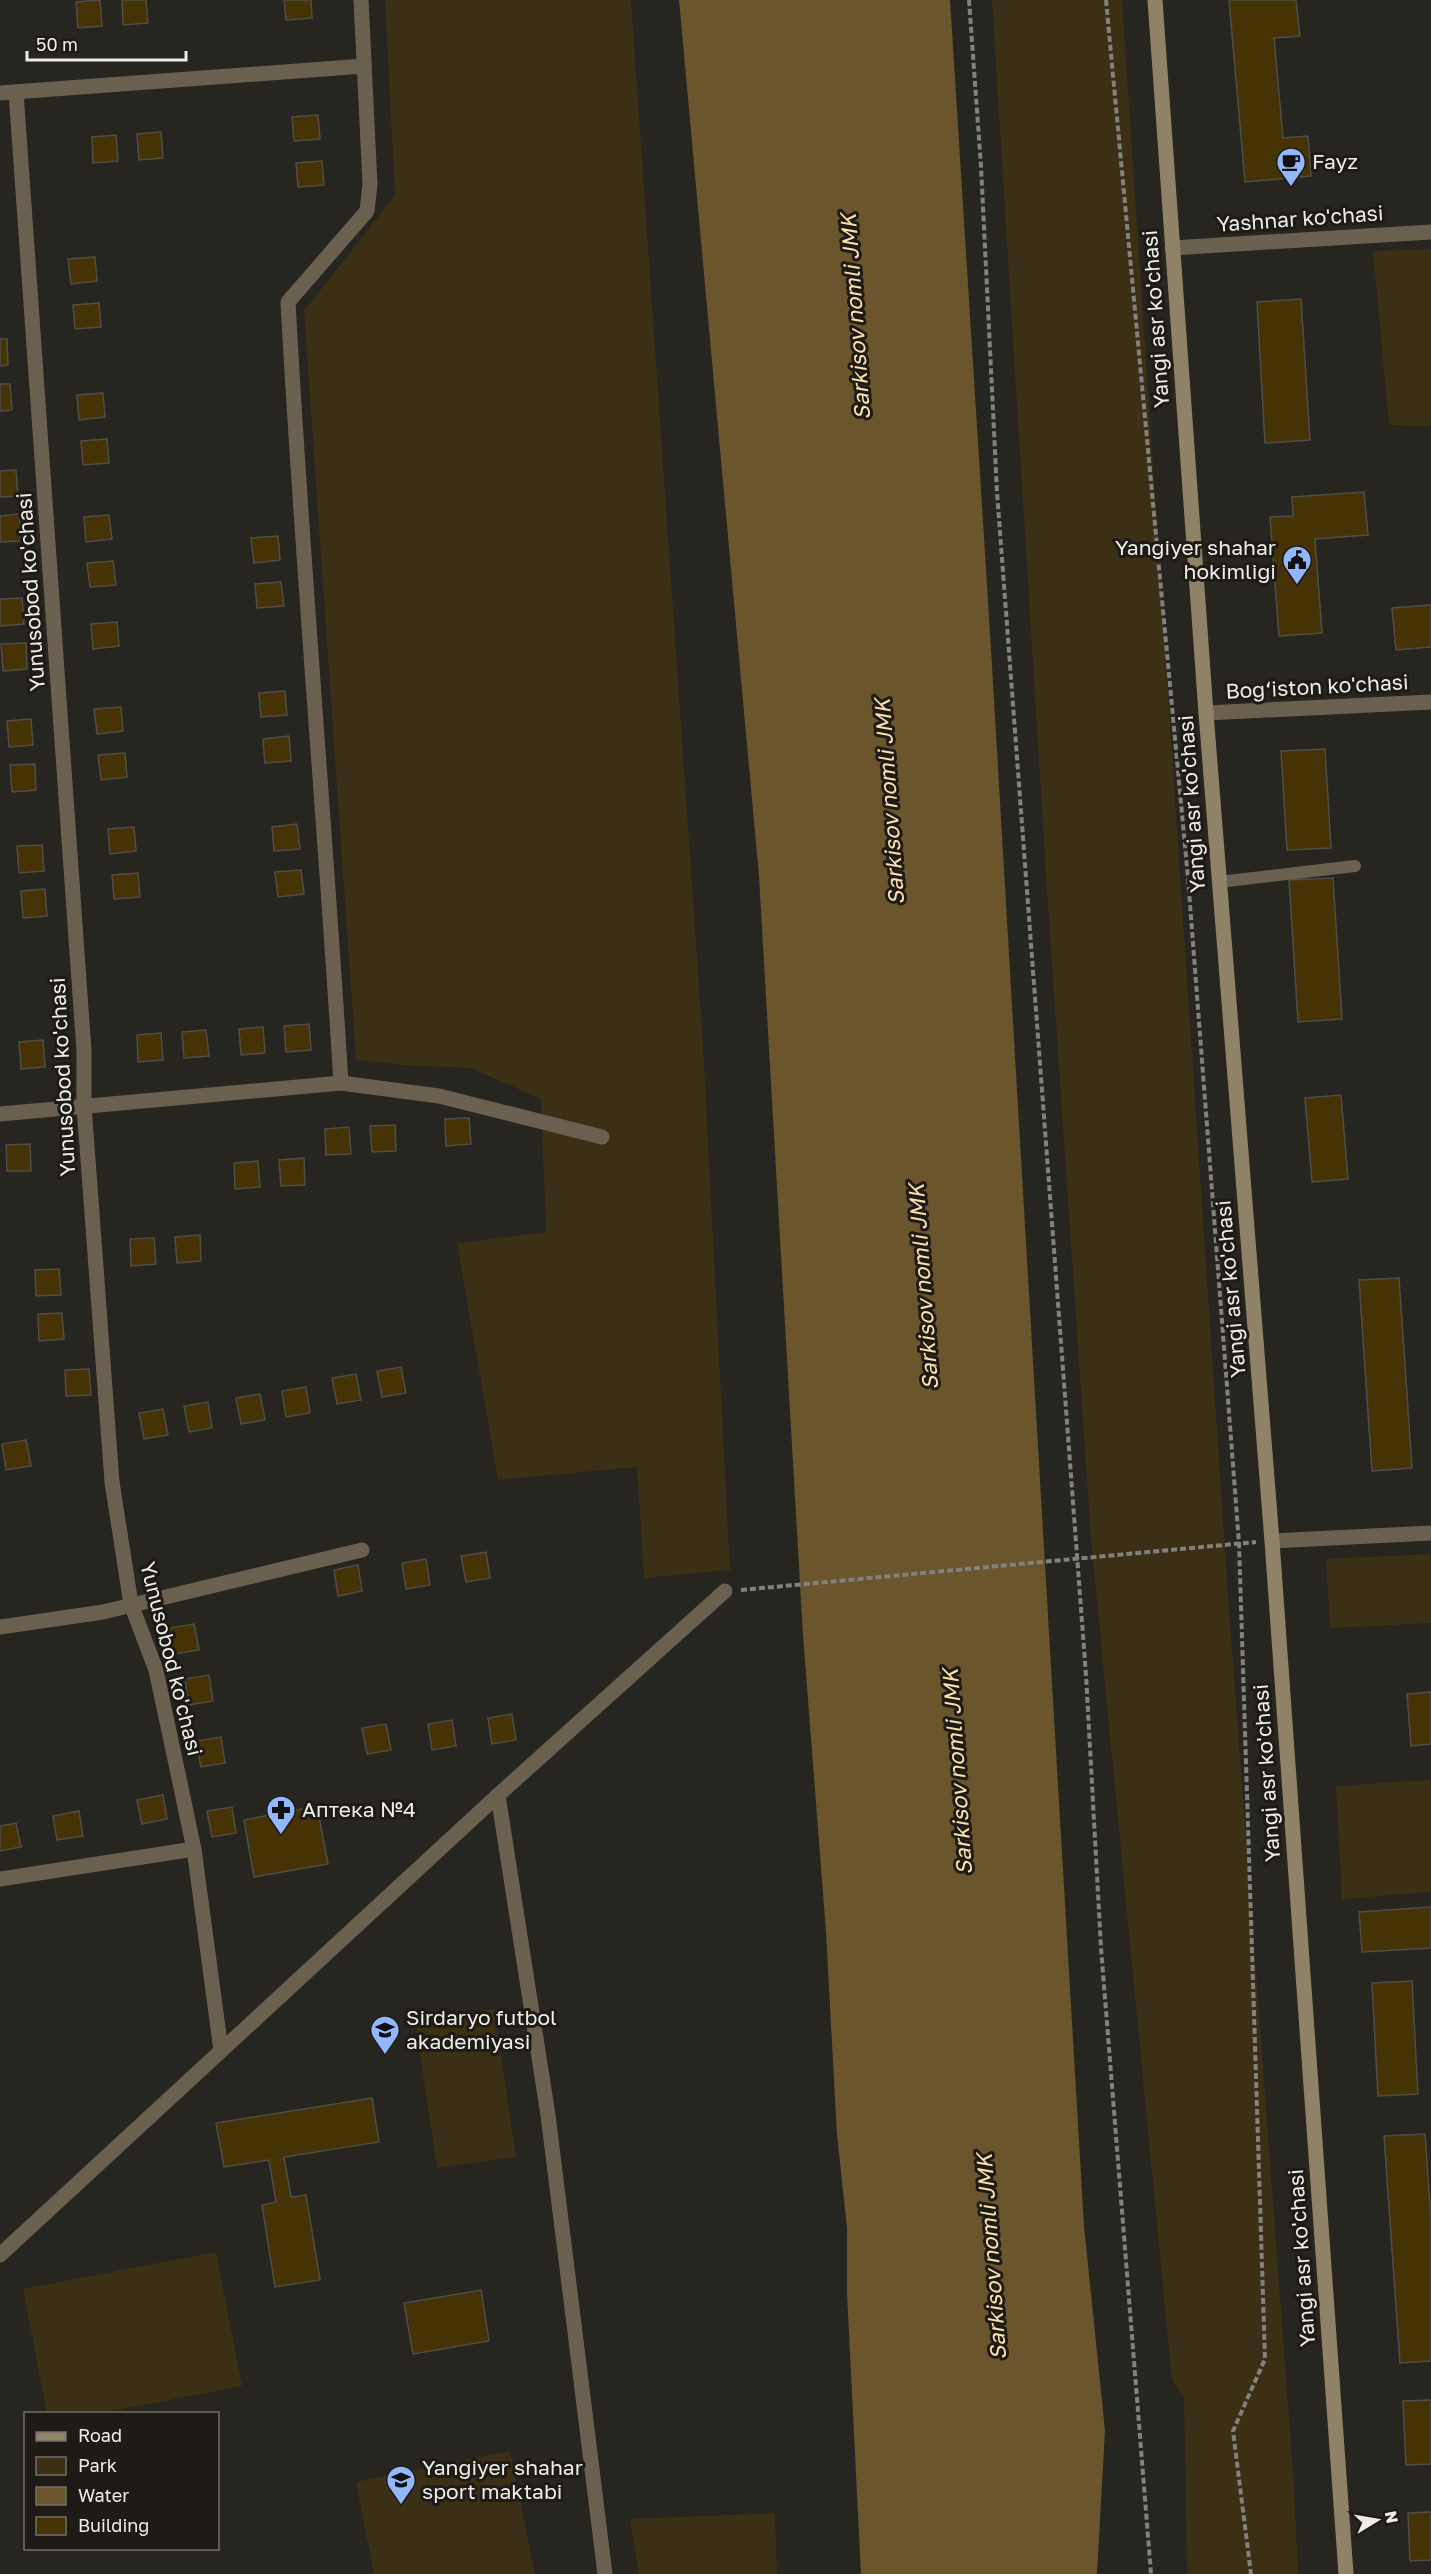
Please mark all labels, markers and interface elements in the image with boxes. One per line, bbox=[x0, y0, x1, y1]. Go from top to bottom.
scale bar bbox=[27, 24, 186, 62]
text: 50 m bbox=[36, 33, 78, 55]
cafe icon: Fayz bbox=[1275, 146, 1307, 188]
place label: Fayz bbox=[1312, 148, 1358, 174]
street label: Yashnar ko'chasi bbox=[1216, 199, 1384, 237]
water label: Sarkisov nomli JMK bbox=[834, 210, 875, 421]
street label: Yangi asr ko'chasi bbox=[1136, 229, 1174, 409]
street label: Yunusobod ko'chasi bbox=[10, 492, 50, 692]
place label: Yangiyer shahar hokimligi bbox=[1115, 534, 1276, 584]
public building icon: Yangiyer shahar hokimligi bbox=[1281, 544, 1313, 586]
street label: Bog‘iston ko'chasi bbox=[1225, 668, 1409, 704]
water label: Sarkisov nomli JMK bbox=[868, 695, 909, 906]
street label: Yangi asr ko'chasi bbox=[1172, 714, 1210, 894]
street label: Yunusobod ko'chasi bbox=[44, 977, 80, 1177]
water label: Sarkisov nomli JMK bbox=[902, 1180, 943, 1391]
street label: Yangi asr ko'chasi bbox=[1209, 1199, 1251, 1379]
street label: Yunusobod ko'chasi bbox=[135, 1559, 209, 1759]
water label: Sarkisov nomli JMK bbox=[936, 1665, 977, 1876]
street label: Yangi asr ko'chasi bbox=[1247, 1683, 1285, 1863]
pharmacy icon: Аптека №4 bbox=[265, 1794, 297, 1836]
place label: Аптека №4 bbox=[302, 1796, 416, 1822]
place label: Sirdaryo futbol akademiyasi bbox=[406, 2004, 557, 2054]
school or university icon: Sirdaryo futbol akademiyasi bbox=[369, 2014, 401, 2056]
water label: Sarkisov nomli JMK bbox=[970, 2150, 1011, 2361]
street label: Yangi asr ko'chasi bbox=[1282, 2168, 1320, 2348]
legend bbox=[24, 2412, 219, 2550]
text: Road bbox=[78, 2424, 122, 2446]
text: Park bbox=[78, 2454, 117, 2476]
place label: Yangiyer shahar sport maktabi bbox=[422, 2454, 583, 2504]
school or university icon: Yangiyer shahar sport maktabi bbox=[385, 2464, 417, 2506]
text: Water bbox=[78, 2484, 129, 2506]
north arrow bbox=[1347, 2490, 1407, 2550]
text: N bbox=[1381, 2509, 1403, 2525]
text: Building bbox=[78, 2514, 149, 2536]

